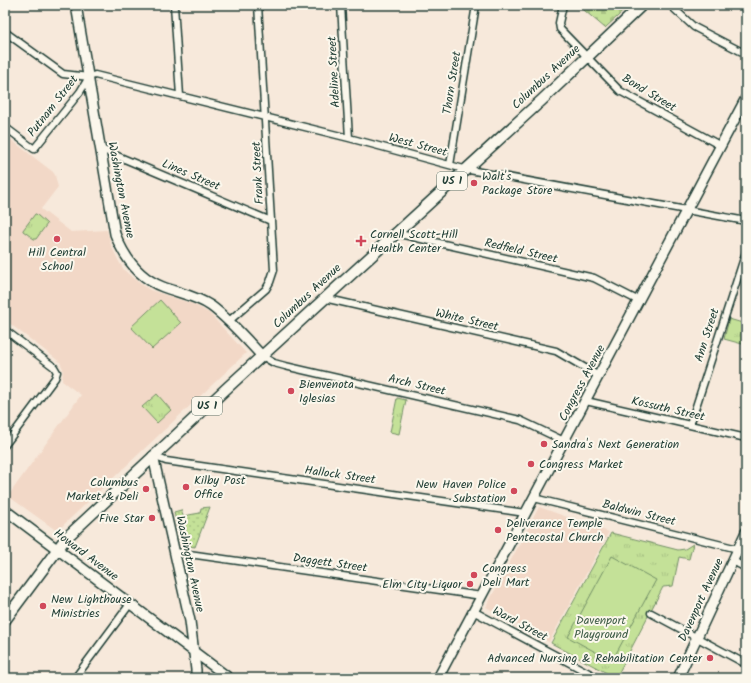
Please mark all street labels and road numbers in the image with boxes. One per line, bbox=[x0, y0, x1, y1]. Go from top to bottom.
street label: Adeline Street bbox=[323, 35, 345, 108]
street label: Columbus Avenue bbox=[507, 40, 585, 114]
street label: Thorn Street bbox=[438, 50, 466, 116]
street label: Bond Street bbox=[618, 69, 680, 117]
street label: Putnam Street bbox=[23, 71, 83, 141]
street label: West Street bbox=[387, 128, 450, 162]
street label: Washington Avenue bbox=[102, 140, 140, 241]
street label: Frank Street bbox=[247, 141, 269, 205]
street label: Lines Street bbox=[159, 154, 223, 196]
road number: US 1 bbox=[437, 172, 467, 190]
street label: Redfield Street bbox=[483, 233, 560, 269]
street label: Columbus Avenue bbox=[268, 259, 346, 333]
street label: White Street bbox=[434, 304, 501, 337]
street label: Ann Street bbox=[689, 305, 725, 364]
street label: Congress Avenue bbox=[554, 341, 610, 425]
street label: Arch Street bbox=[386, 369, 448, 401]
street label: Kossuth Street bbox=[629, 391, 707, 427]
road number: US 1 bbox=[192, 397, 222, 415]
street label: Hallock Street bbox=[303, 461, 377, 489]
street label: Baldwin Street bbox=[600, 495, 678, 531]
street label: Washington Avenue bbox=[171, 514, 210, 615]
street label: Howard Avenue bbox=[49, 524, 123, 586]
street label: Daggett Street bbox=[292, 548, 369, 578]
street label: Davenport Avenue bbox=[673, 555, 729, 645]
street label: Ward Street bbox=[489, 601, 551, 647]

